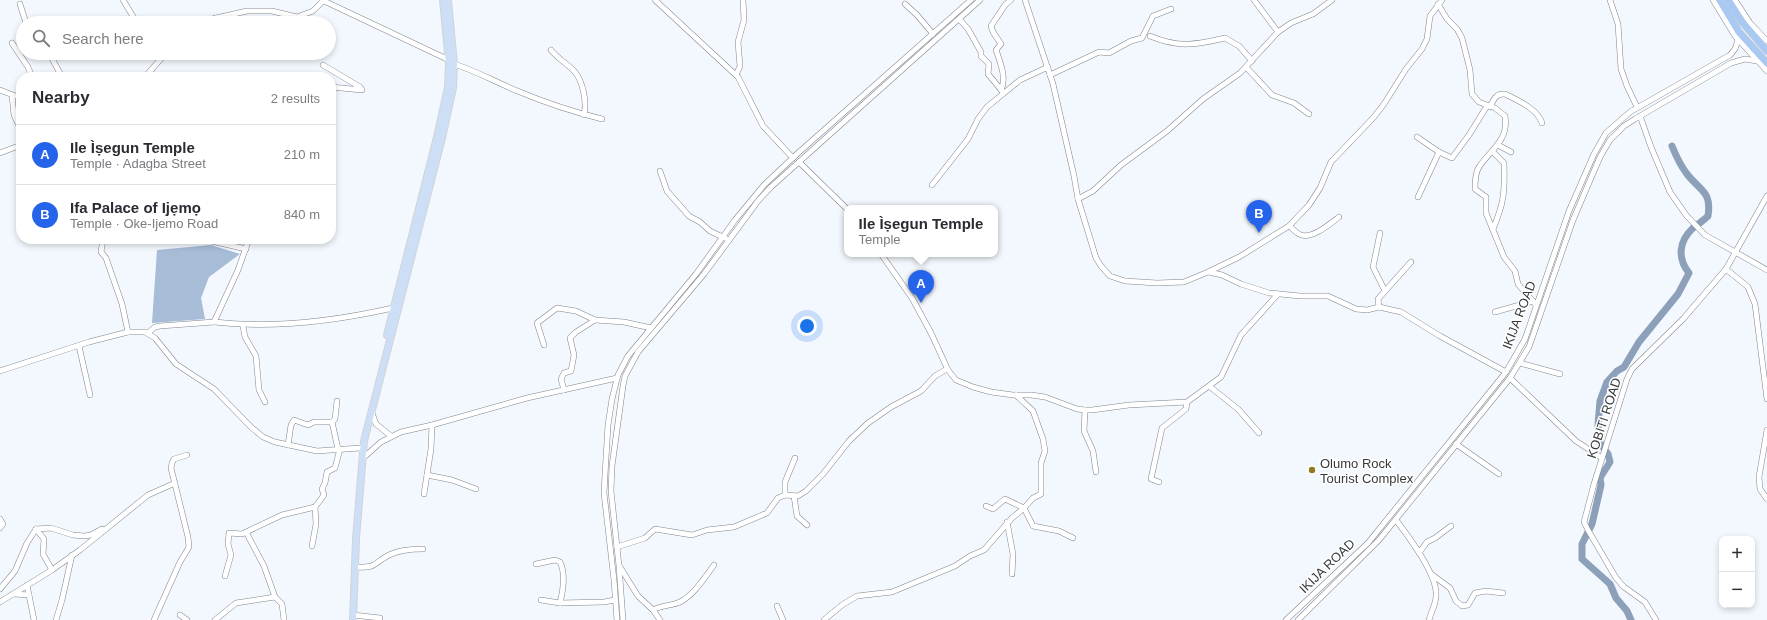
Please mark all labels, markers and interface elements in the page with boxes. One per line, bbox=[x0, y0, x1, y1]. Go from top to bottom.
search box bbox=[16, 16, 336, 60]
icon: search bbox=[30, 27, 52, 49]
text: Search here bbox=[62, 30, 144, 47]
text: Nearby bbox=[32, 88, 90, 107]
text: 2 results bbox=[271, 91, 320, 106]
text: Ile Ìṣegun Temple bbox=[70, 139, 195, 156]
text: A bbox=[40, 147, 50, 162]
text: 210 m bbox=[284, 147, 320, 162]
text: Temple · Adagba Street bbox=[70, 156, 206, 171]
text: Ifa Palace of Ijẹmọ bbox=[70, 199, 201, 216]
pin: B bbox=[1246, 200, 1272, 233]
popup bbox=[844, 205, 998, 257]
text: B bbox=[40, 207, 50, 222]
text: 840 m bbox=[284, 207, 320, 222]
text: Ile Ìṣegun Temple bbox=[859, 215, 983, 232]
text: Temple · Oke-Ijemo Road bbox=[70, 216, 218, 231]
text: Temple bbox=[859, 232, 901, 247]
pin: A bbox=[908, 270, 934, 303]
street label: IKIJA ROAD bbox=[1499, 279, 1539, 351]
your location bbox=[797, 316, 817, 336]
street label: KOBITI ROAD bbox=[1584, 376, 1624, 460]
place label: Olumo Rock Tourist Complex bbox=[1320, 456, 1414, 486]
marker: Olumo Rock Tourist Complex bbox=[1307, 465, 1317, 475]
street label: IKIJA ROAD bbox=[1296, 536, 1358, 596]
map controls bbox=[1719, 536, 1755, 608]
button: + bbox=[1719, 536, 1755, 572]
button: − bbox=[1719, 572, 1755, 608]

